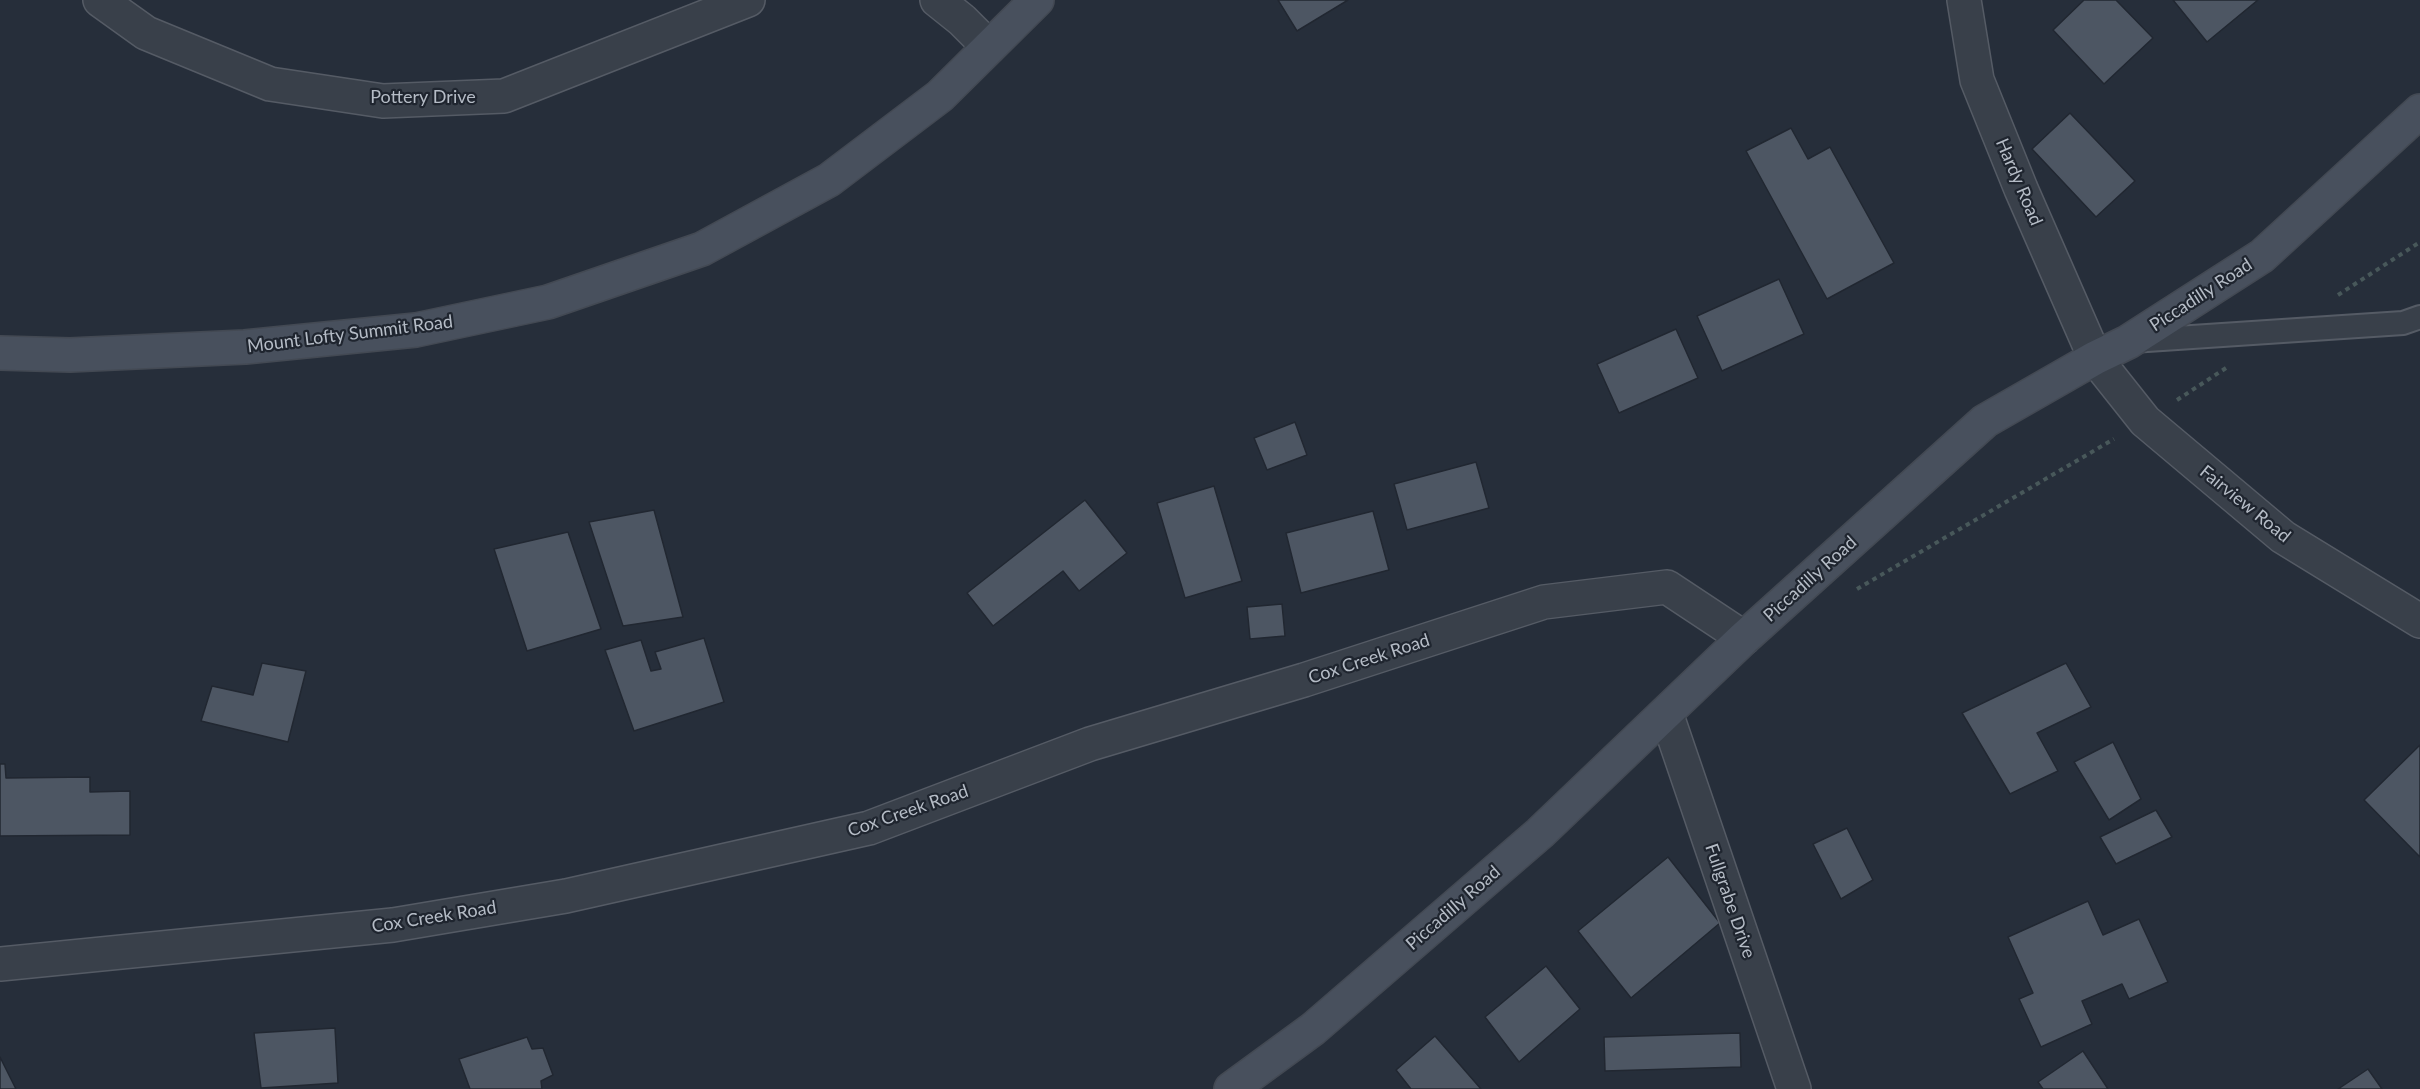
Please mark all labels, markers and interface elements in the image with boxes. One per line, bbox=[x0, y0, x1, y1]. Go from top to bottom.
street label: Pottery Drive bbox=[370, 86, 476, 108]
street label: Hardy Road bbox=[1991, 135, 2047, 229]
street label: Piccadilly Road bbox=[2146, 254, 2256, 336]
street label: Mount Lofty Summit Road bbox=[246, 311, 454, 357]
street label: Fairview Road bbox=[2195, 461, 2295, 547]
street label: Piccadilly Road bbox=[1759, 532, 1861, 626]
street label: Cox Creek Road bbox=[1306, 629, 1432, 689]
street label: Cox Creek Road bbox=[845, 780, 971, 842]
street label: Fullgrabe Drive bbox=[1700, 841, 1760, 961]
street label: Piccadilly Road bbox=[1401, 861, 1505, 955]
street label: Cox Creek Road bbox=[370, 896, 498, 938]

